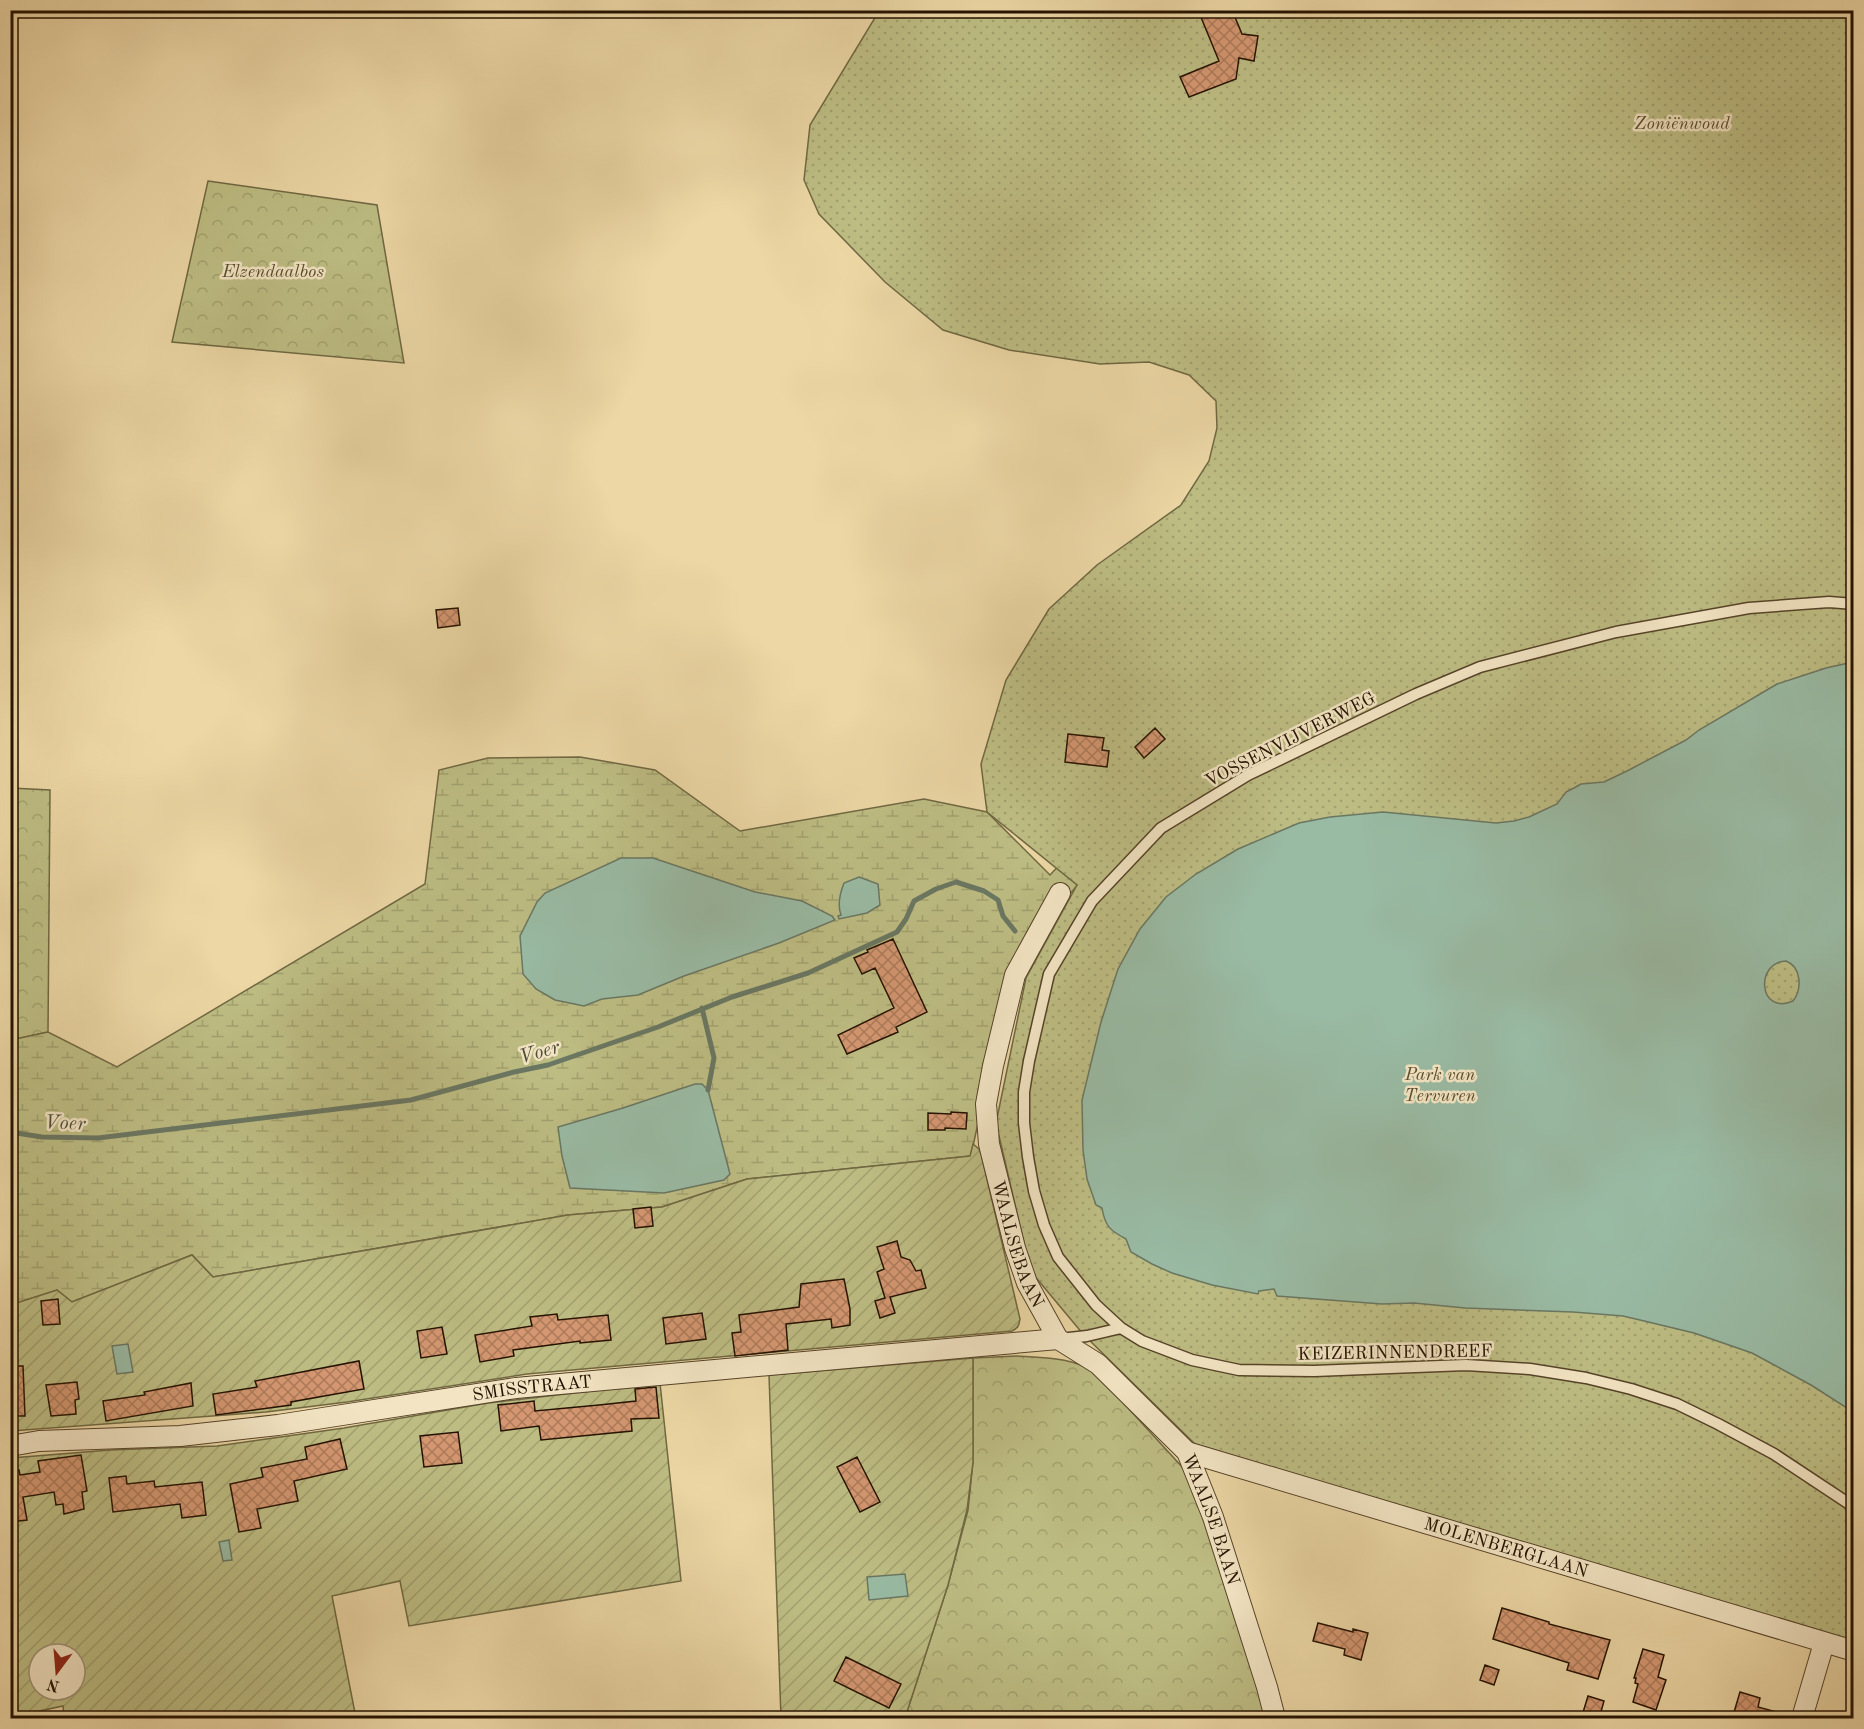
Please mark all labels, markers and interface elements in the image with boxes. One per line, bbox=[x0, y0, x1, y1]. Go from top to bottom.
park label: Zoniënwoud bbox=[1634, 115, 1730, 133]
park label: Elzendaalbos bbox=[221, 263, 324, 281]
street label: VOSSENVIJVERWEG bbox=[1202, 689, 1379, 791]
water label: Voer bbox=[517, 1038, 562, 1068]
park label: Park van Tervuren bbox=[1404, 1066, 1476, 1105]
water label: Voer bbox=[44, 1113, 86, 1135]
street label: WAALSEBAAN bbox=[988, 1179, 1047, 1311]
street label: KEIZERINNENDREEF bbox=[1297, 1342, 1493, 1364]
street label: SMISSTRAAT bbox=[471, 1373, 593, 1405]
street label: WAALSE BAAN bbox=[1179, 1451, 1242, 1587]
street label: MOLENBERGLAAN bbox=[1422, 1515, 1590, 1581]
north arrow bbox=[27, 1642, 87, 1702]
text: N bbox=[45, 1675, 62, 1694]

